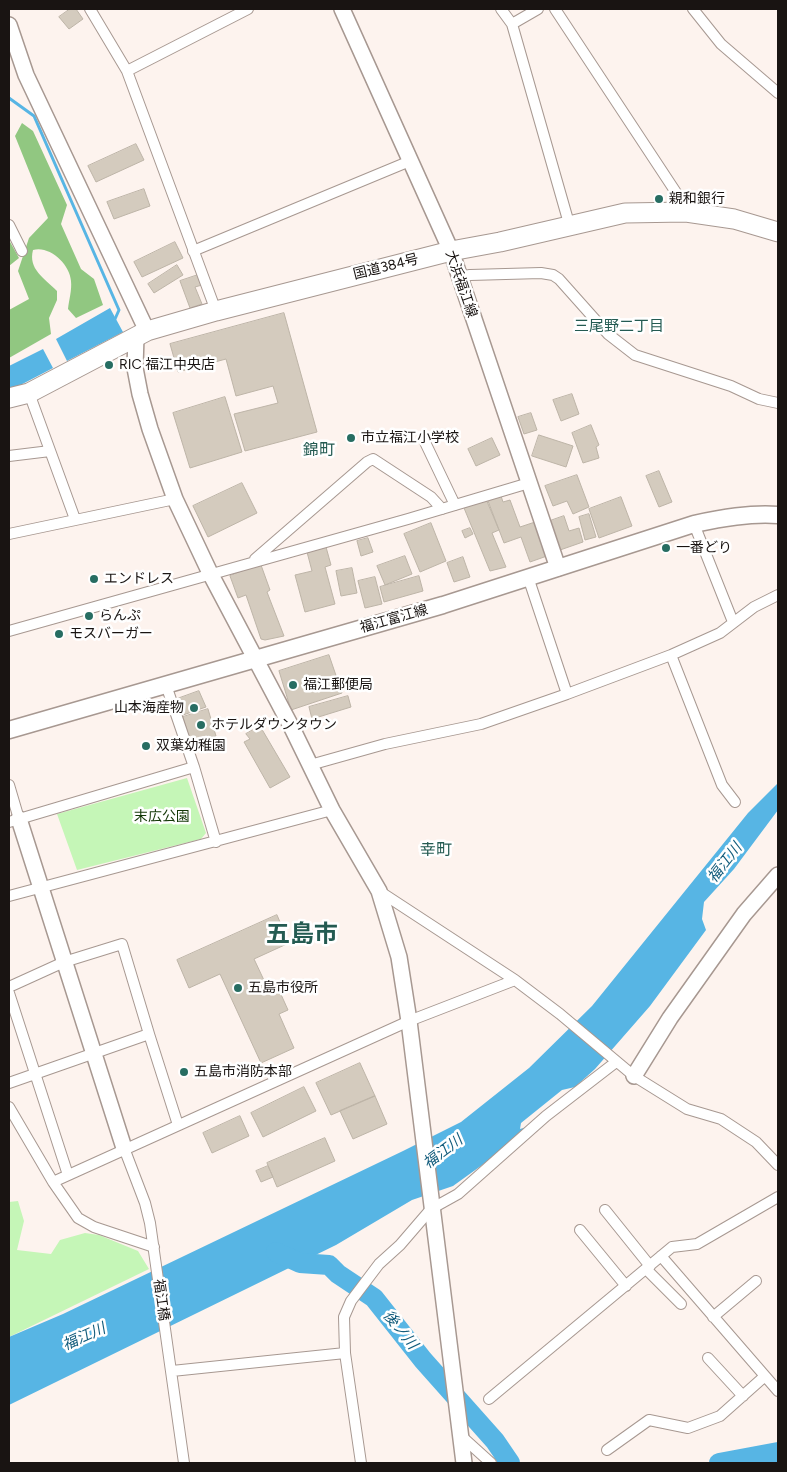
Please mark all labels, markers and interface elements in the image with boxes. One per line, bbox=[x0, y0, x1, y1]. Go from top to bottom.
place label: 親和銀行 bbox=[669, 191, 725, 207]
marker: 親和銀行 bbox=[653, 193, 665, 205]
street label: 大浜福江線 bbox=[442, 248, 480, 320]
street label: 国道384号 bbox=[352, 251, 420, 283]
district label: 三尾野二丁目 bbox=[574, 318, 664, 336]
place label: RIC 福江中央店 bbox=[119, 357, 215, 373]
marker: RIC 福江中央店 bbox=[103, 359, 115, 371]
place label: 市立福江小学校 bbox=[361, 430, 459, 446]
marker: 市立福江小学校 bbox=[345, 432, 357, 444]
district label: 錦町 bbox=[303, 440, 335, 460]
place label: 一番どり bbox=[676, 540, 732, 556]
marker: 一番どり bbox=[660, 542, 672, 554]
place label: エンドレス bbox=[104, 571, 174, 587]
marker: エンドレス bbox=[88, 573, 100, 585]
street label: 福江富江線 bbox=[358, 601, 430, 637]
place label: らんぷ bbox=[99, 608, 141, 624]
marker: らんぷ bbox=[83, 610, 95, 622]
place label: モスバーガー bbox=[69, 626, 153, 642]
marker: モスバーガー bbox=[53, 628, 65, 640]
place label: 福江郵便局 bbox=[303, 677, 373, 693]
marker: 福江郵便局 bbox=[287, 679, 299, 691]
place label: 山本海産物 bbox=[114, 700, 184, 716]
marker: 山本海産物 bbox=[188, 702, 200, 714]
place label: ホテルダウンタウン bbox=[211, 717, 337, 733]
marker: ホテルダウンタウン bbox=[195, 719, 207, 731]
place label: 双葉幼稚園 bbox=[156, 738, 226, 754]
marker: 双葉幼稚園 bbox=[140, 740, 152, 752]
park label: 末広公園 bbox=[134, 809, 190, 825]
district label: 幸町 bbox=[420, 840, 452, 860]
water label: 福江川 bbox=[704, 840, 746, 886]
district label: 五島市 bbox=[266, 921, 338, 949]
place label: 五島市役所 bbox=[248, 980, 318, 996]
marker: 五島市役所 bbox=[232, 982, 244, 994]
place label: 五島市消防本部 bbox=[194, 1064, 292, 1080]
marker: 五島市消防本部 bbox=[178, 1066, 190, 1078]
water label: 福江川 bbox=[420, 1131, 466, 1173]
street label: 福江橋 bbox=[150, 1278, 172, 1322]
water label: 後ノ川 bbox=[379, 1307, 421, 1353]
water label: 福江川 bbox=[60, 1320, 108, 1354]

